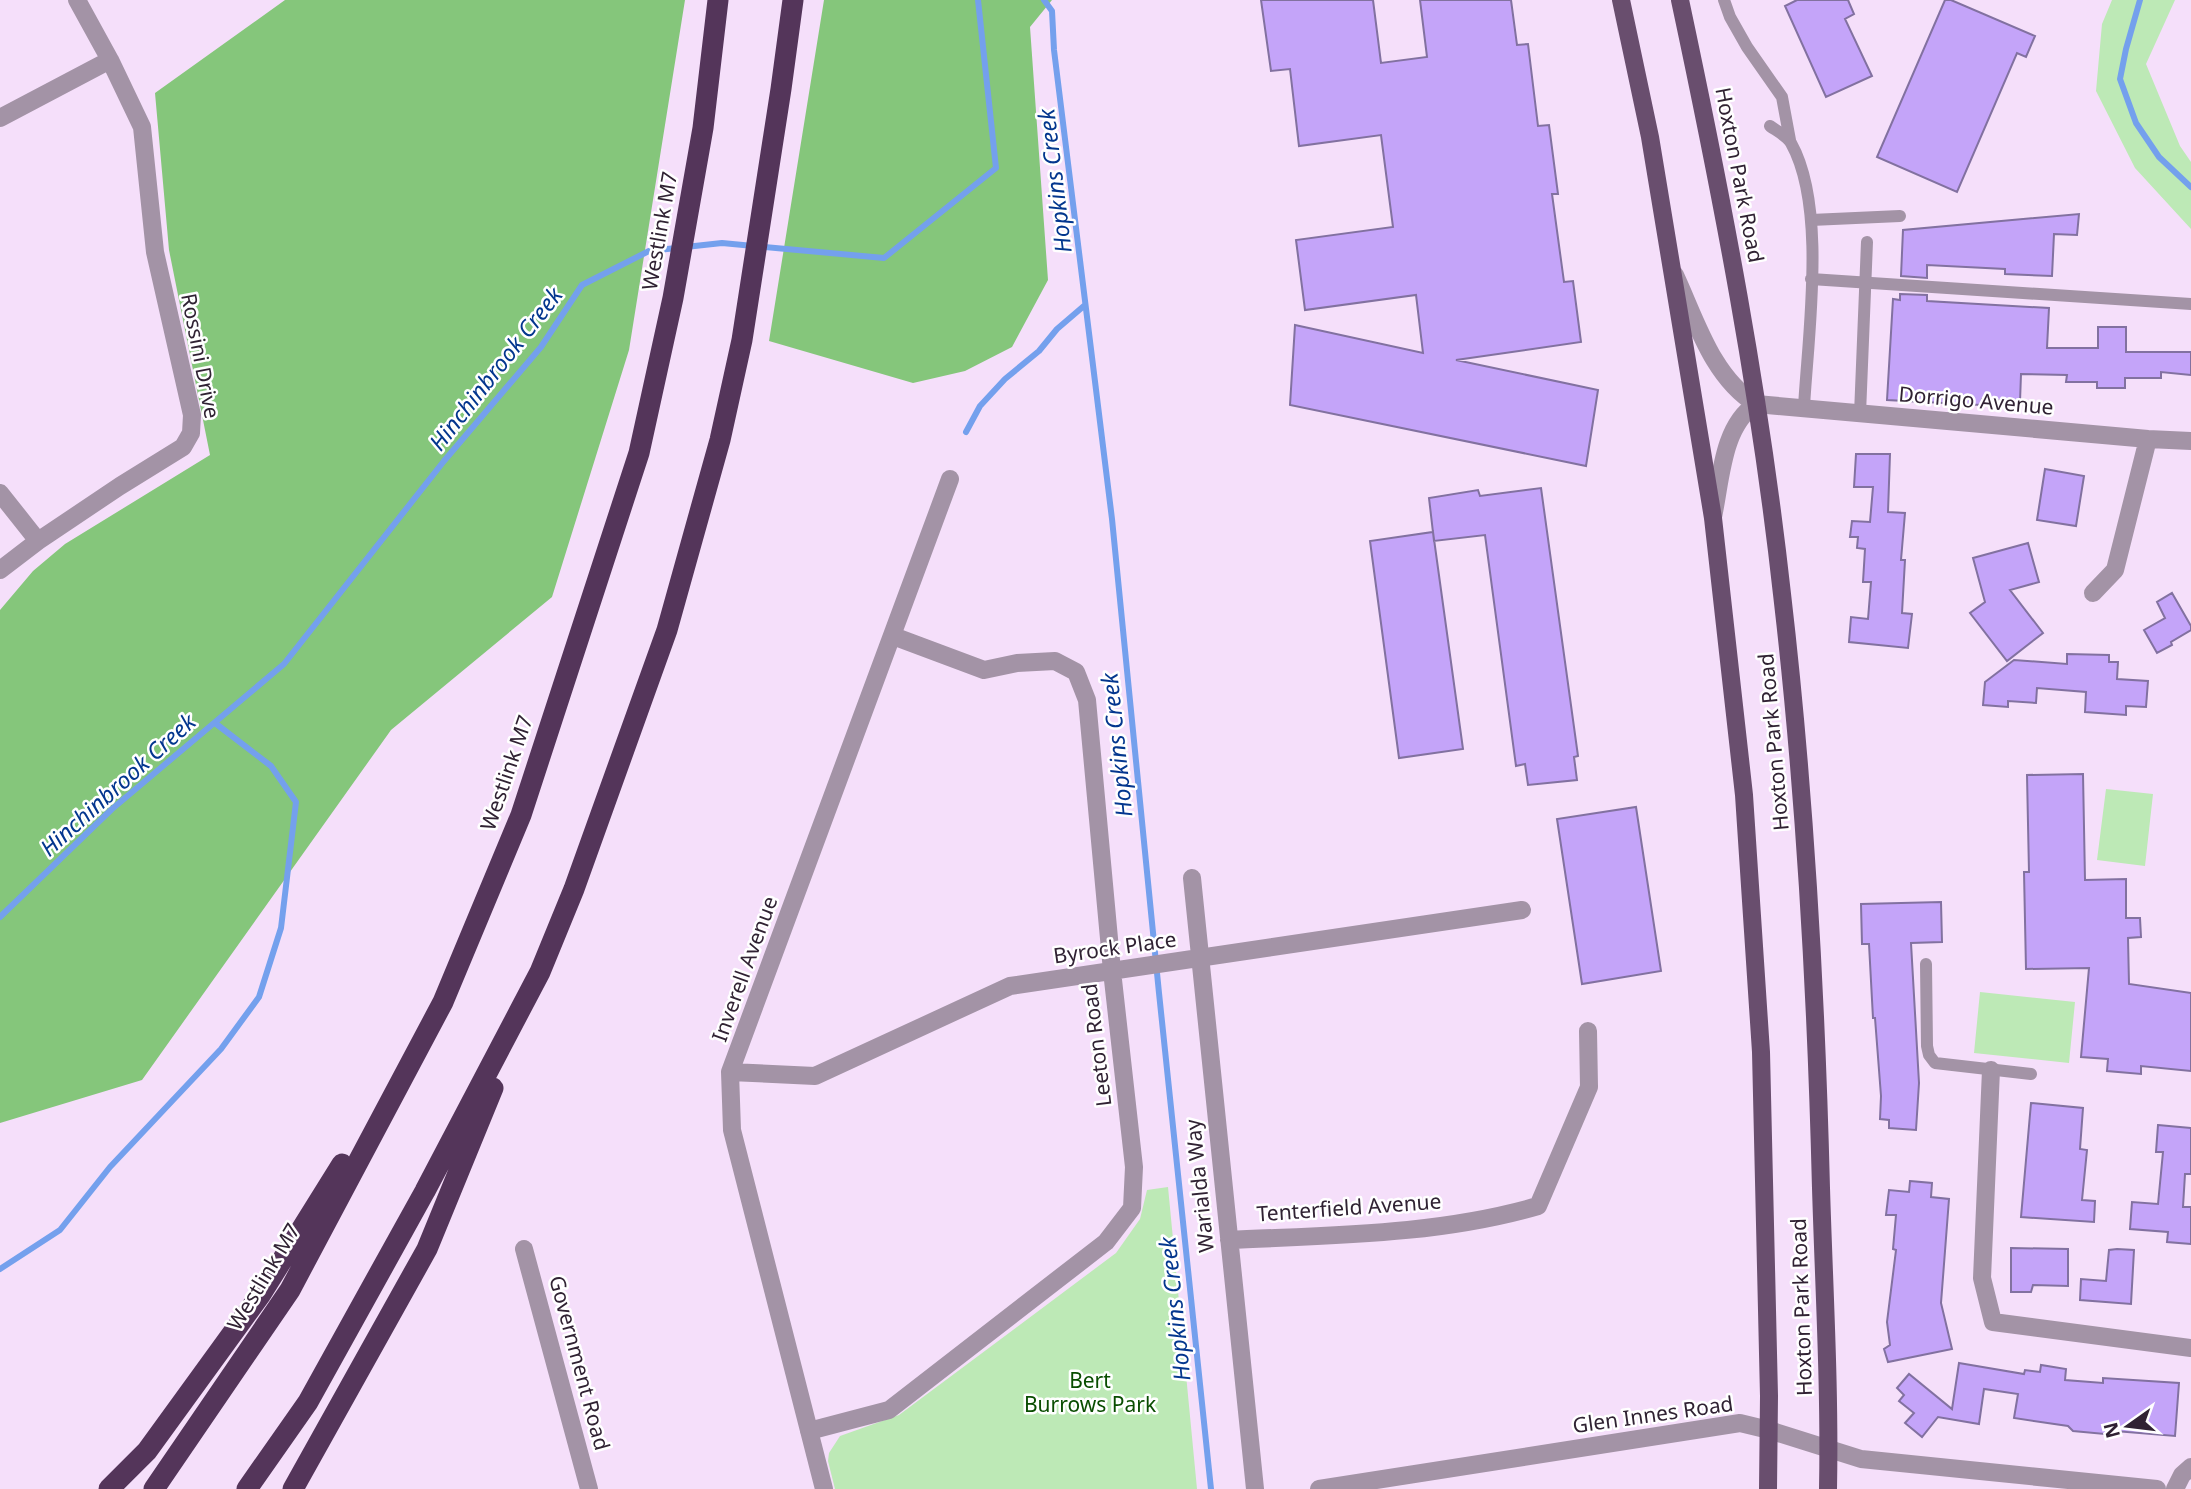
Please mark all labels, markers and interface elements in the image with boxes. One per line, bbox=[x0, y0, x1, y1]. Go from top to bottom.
street label: Hoxton Park Road bbox=[1709, 85, 1771, 265]
water label: Hopkins Creek bbox=[1029, 106, 1079, 255]
street label: Westlink M7 bbox=[635, 169, 683, 292]
water label: Hinchinbrook Creek bbox=[421, 279, 570, 457]
street label: Rossini Drive bbox=[175, 291, 227, 421]
street label: Dorrigo Avenue bbox=[1897, 379, 2055, 421]
street label: Hoxton Park Road bbox=[1751, 652, 1795, 832]
water label: Hopkins Creek bbox=[1092, 670, 1139, 819]
water label: Hinchinbrook Creek bbox=[32, 704, 203, 863]
street label: Westlink M7 bbox=[473, 711, 539, 834]
street label: Inverell Avenue bbox=[705, 892, 783, 1045]
street label: Byrock Place bbox=[1052, 925, 1178, 969]
street label: Leeton Road bbox=[1075, 982, 1117, 1108]
street label: Warialda Way bbox=[1178, 1118, 1220, 1254]
street label: Tenterfield Avenue bbox=[1256, 1187, 1442, 1227]
street label: Westlink M7 bbox=[220, 1218, 306, 1335]
street label: Hoxton Park Road bbox=[1784, 1218, 1818, 1396]
water label: Hopkins Creek bbox=[1150, 1234, 1197, 1383]
street label: Government Road bbox=[543, 1272, 617, 1453]
park label: Bert Burrows Park bbox=[1024, 1366, 1157, 1418]
street label: Glen Innes Road bbox=[1571, 1389, 1735, 1439]
north arrow bbox=[2093, 1391, 2163, 1461]
text: N bbox=[2097, 1419, 2126, 1441]

